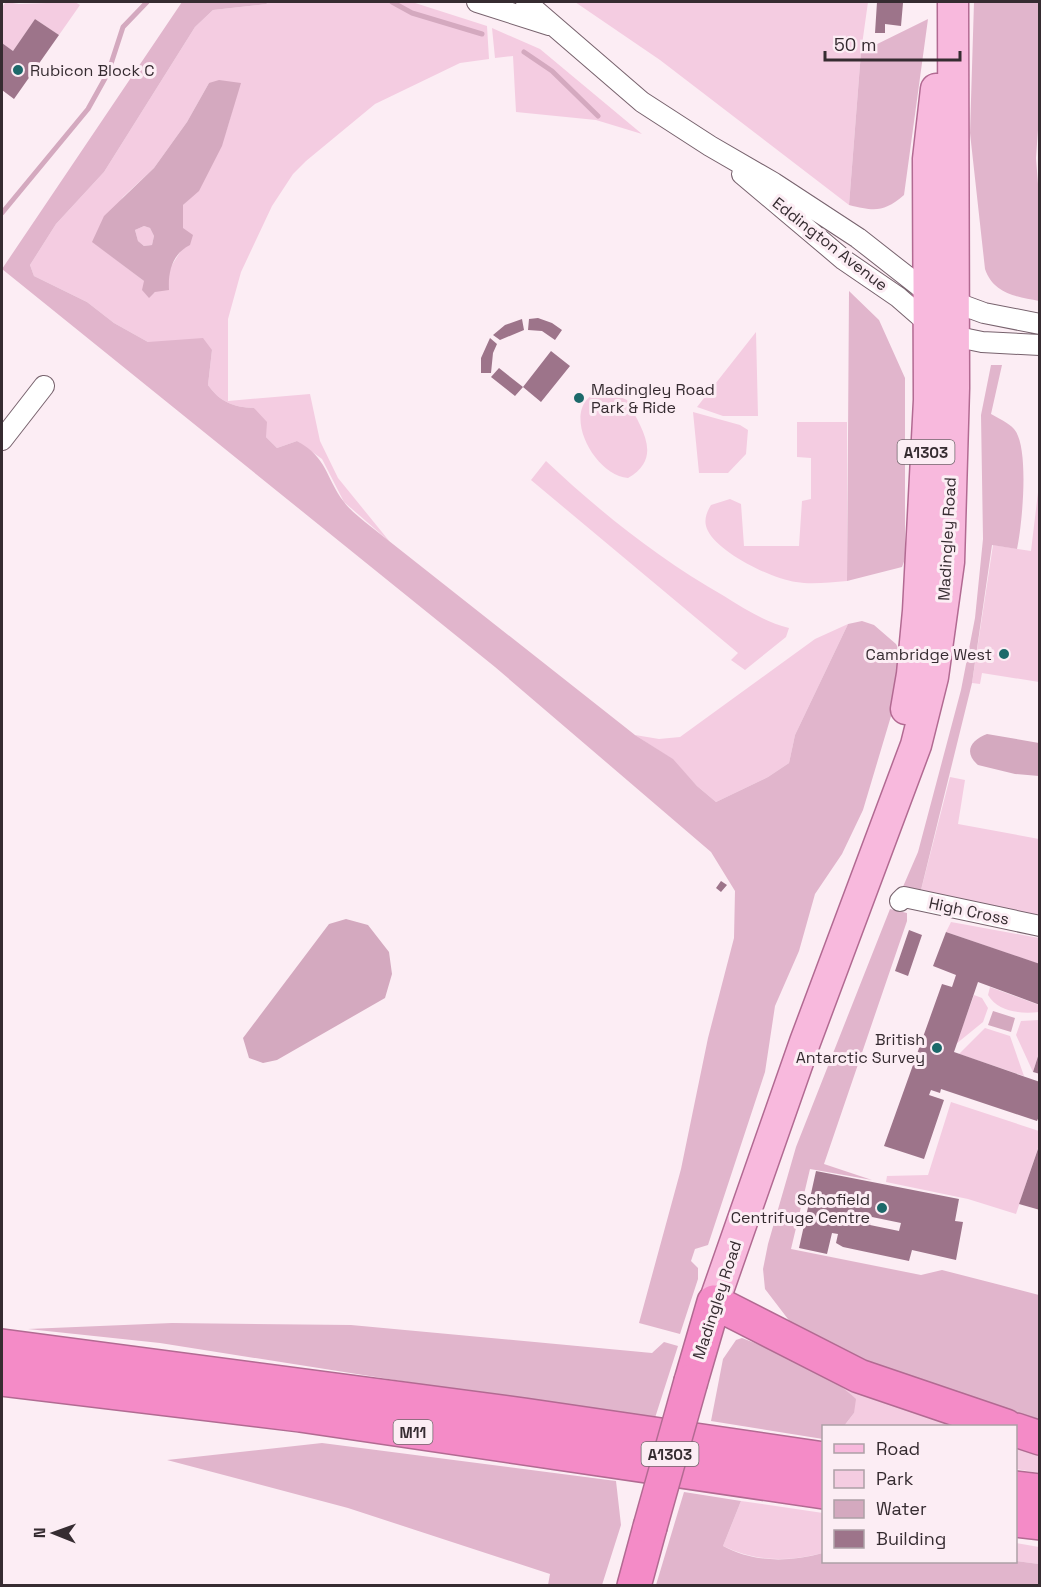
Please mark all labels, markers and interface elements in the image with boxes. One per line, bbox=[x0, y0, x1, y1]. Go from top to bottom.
scale bar bbox=[825, 24, 960, 62]
text: 50 m bbox=[834, 33, 876, 56]
place label: Rubicon Block C bbox=[30, 60, 154, 81]
marker: Rubicon Block C bbox=[11, 63, 25, 77]
street label: Eddington Avenue bbox=[768, 192, 892, 296]
place label: Madingley Road Park & Ride bbox=[591, 379, 715, 418]
marker: Madingley Road Park & Ride bbox=[572, 391, 586, 405]
road number: A1303 bbox=[898, 440, 954, 464]
street label: Madingley Road bbox=[933, 477, 961, 601]
place label: Cambridge West bbox=[866, 644, 992, 665]
marker: Cambridge West bbox=[997, 647, 1011, 661]
street label: High Cross bbox=[927, 892, 1011, 930]
place label: British Antarctic Survey bbox=[796, 1029, 925, 1068]
marker: British Antarctic Survey bbox=[930, 1041, 944, 1055]
place label: Schofield Centrifuge Centre bbox=[731, 1189, 870, 1228]
marker: Schofield Centrifuge Centre bbox=[875, 1201, 889, 1215]
street label: Madingley Road bbox=[688, 1238, 746, 1362]
road number: M11 bbox=[394, 1420, 432, 1444]
legend bbox=[822, 1425, 1017, 1563]
text: Road bbox=[876, 1437, 920, 1460]
road number: A1303 bbox=[642, 1442, 698, 1466]
text: Park bbox=[876, 1467, 914, 1490]
text: Water bbox=[876, 1497, 927, 1520]
north arrow bbox=[24, 1503, 84, 1563]
text: N bbox=[29, 1527, 50, 1538]
text: Building bbox=[876, 1527, 946, 1550]

